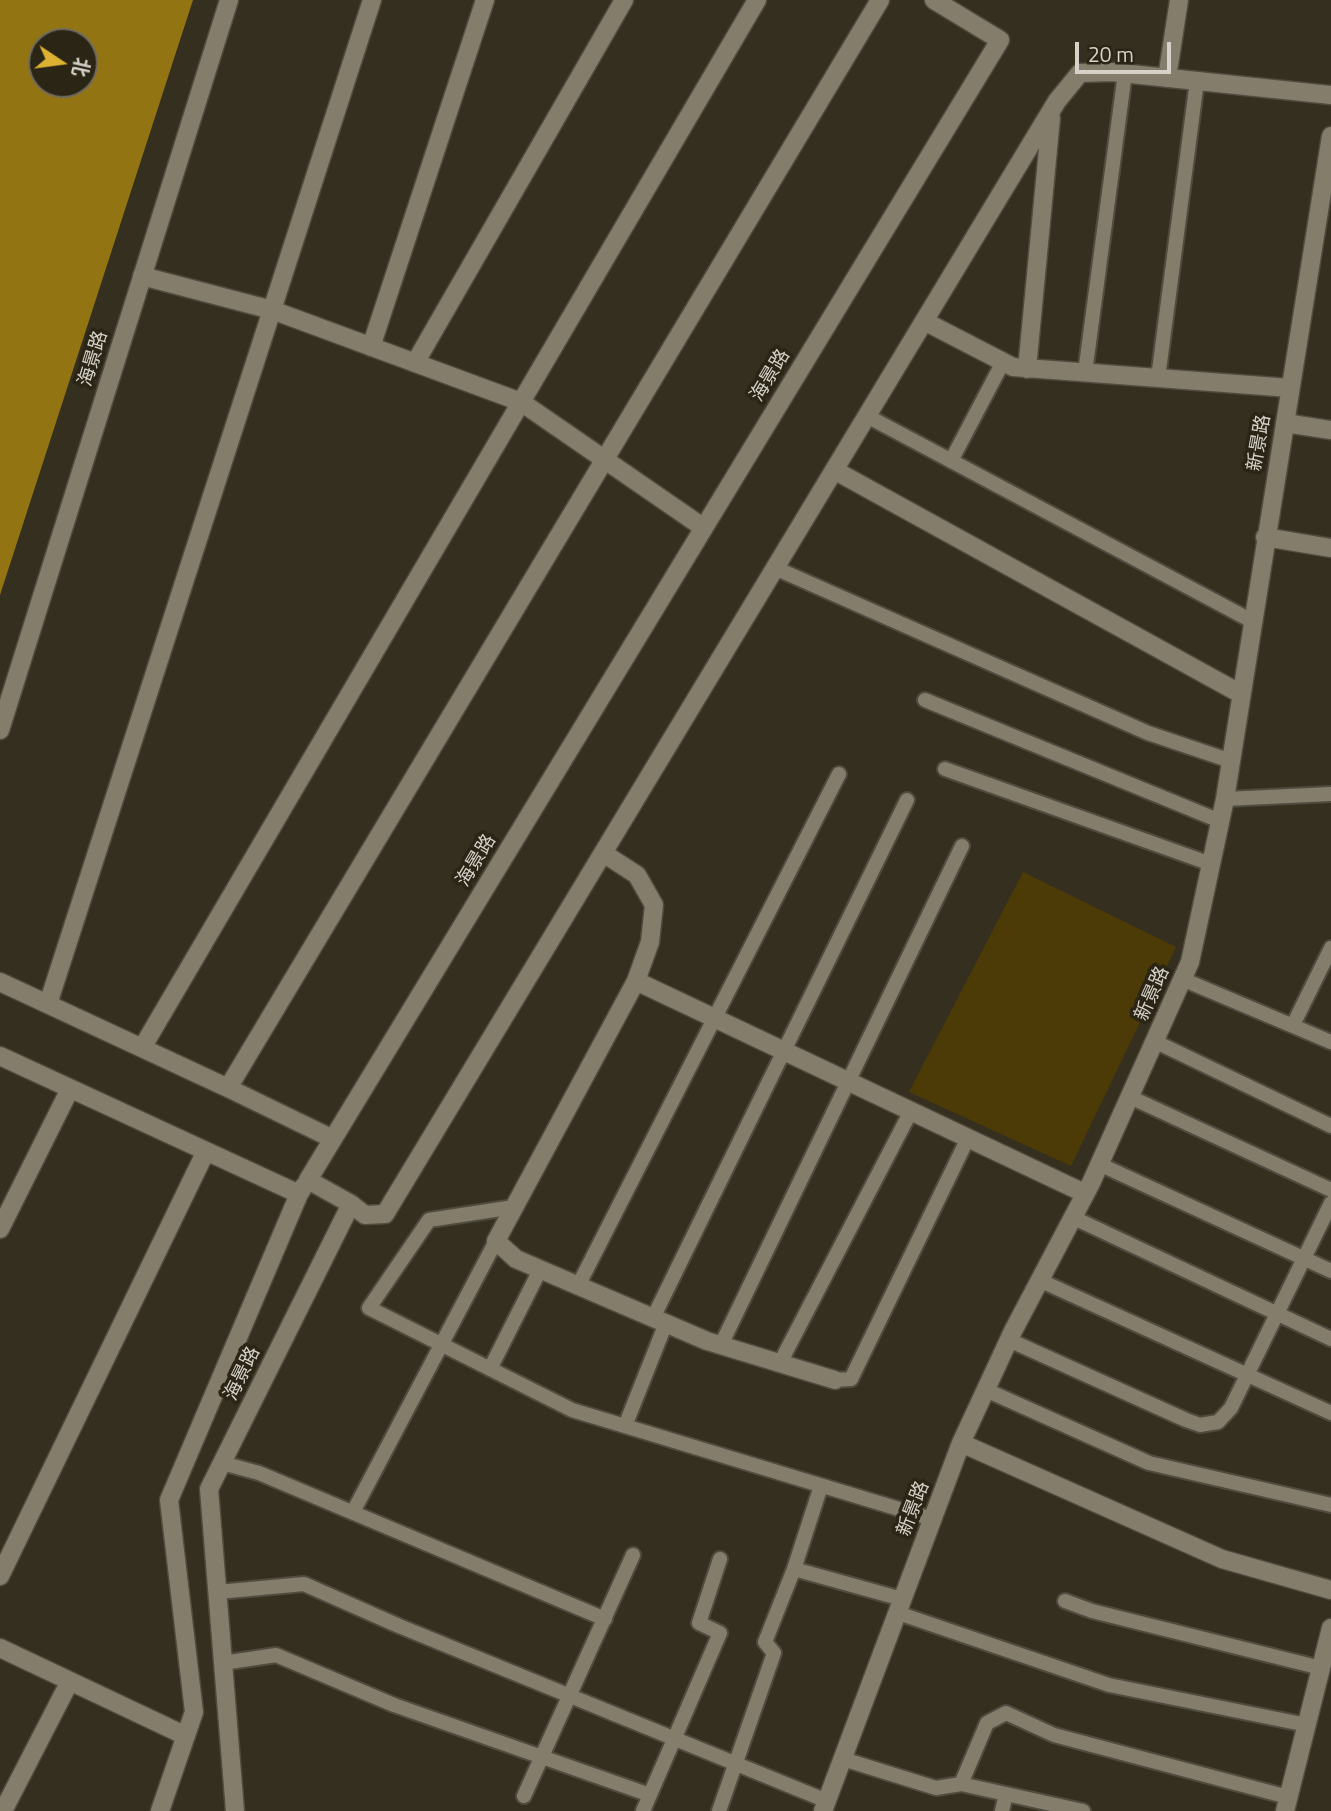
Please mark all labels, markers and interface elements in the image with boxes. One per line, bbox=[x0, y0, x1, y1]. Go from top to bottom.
north arrow bbox=[28, 28, 98, 98]
scale bar bbox=[1079, 28, 1175, 72]
text: 20 m bbox=[1088, 38, 1134, 70]
text: 北 bbox=[66, 55, 98, 80]
street label: 海景路 bbox=[75, 328, 113, 390]
street label: 海景路 bbox=[747, 346, 795, 406]
street label: 新景路 bbox=[1244, 413, 1276, 473]
street label: 海景路 bbox=[453, 831, 501, 891]
street label: 新景路 bbox=[1131, 963, 1175, 1025]
street label: 海景路 bbox=[220, 1343, 266, 1405]
street label: 新景路 bbox=[893, 1478, 935, 1540]

